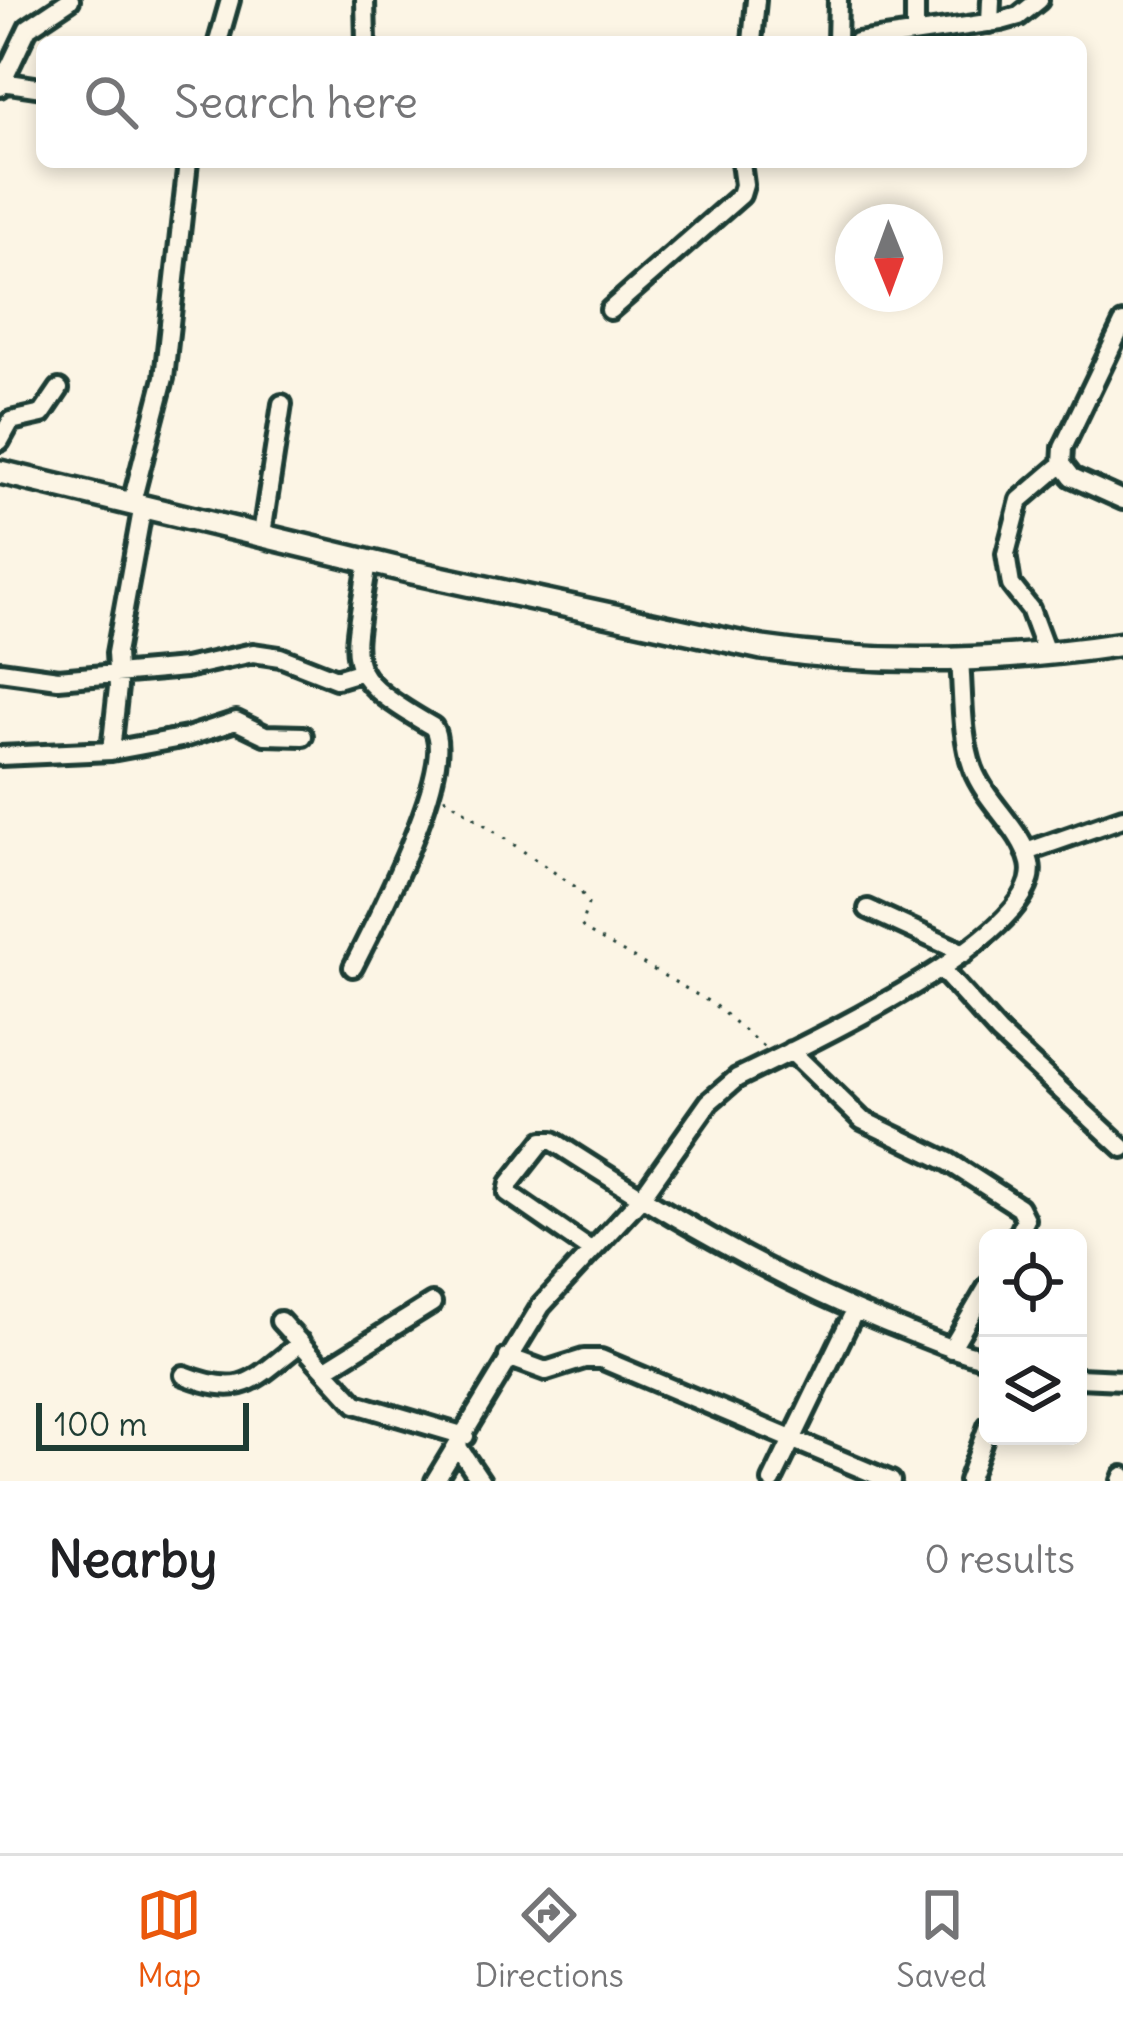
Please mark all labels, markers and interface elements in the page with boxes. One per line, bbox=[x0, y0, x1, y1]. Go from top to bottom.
search box bbox=[36, 36, 1087, 168]
icon: search bbox=[78, 69, 144, 135]
text: Search here bbox=[174, 74, 418, 130]
north arrow bbox=[835, 204, 943, 312]
map controls bbox=[979, 1229, 1087, 1445]
button: locate bbox=[979, 1229, 1087, 1337]
button: layers bbox=[979, 1337, 1087, 1445]
scale bar bbox=[36, 1397, 249, 1450]
text: 100 m bbox=[54, 1403, 147, 1445]
text: Nearby bbox=[48, 1527, 217, 1591]
text: 0 results bbox=[924, 1535, 1075, 1584]
tab: Map bbox=[136, 1882, 202, 1996]
tab: Directions bbox=[475, 1882, 624, 1996]
tab: Saved bbox=[896, 1882, 987, 1996]

